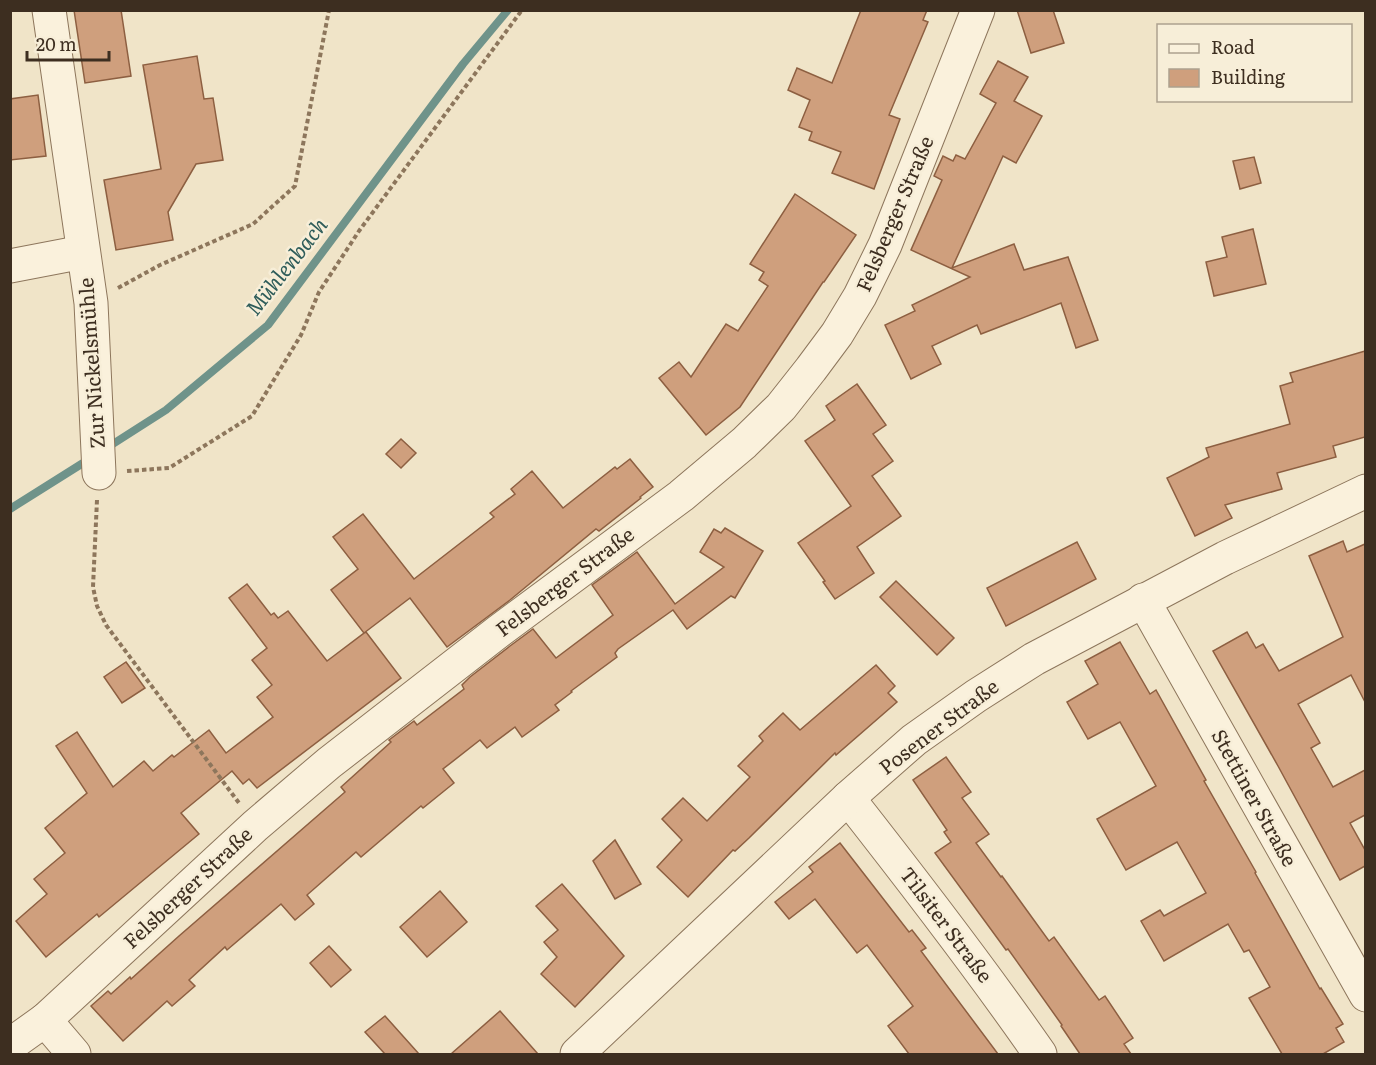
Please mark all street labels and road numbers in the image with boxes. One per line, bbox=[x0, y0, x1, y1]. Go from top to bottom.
street label: Felsberger Straße bbox=[847, 131, 940, 296]
street label: Zur Nickelsmühle bbox=[69, 277, 111, 450]
street label: Felsberger Straße bbox=[488, 518, 639, 643]
street label: Posener Straße bbox=[872, 670, 1004, 780]
street label: Stettiner Straße bbox=[1206, 723, 1306, 871]
street label: Felsberger Straße bbox=[115, 819, 258, 954]
street label: Tilsiter Straße bbox=[894, 860, 1001, 988]

